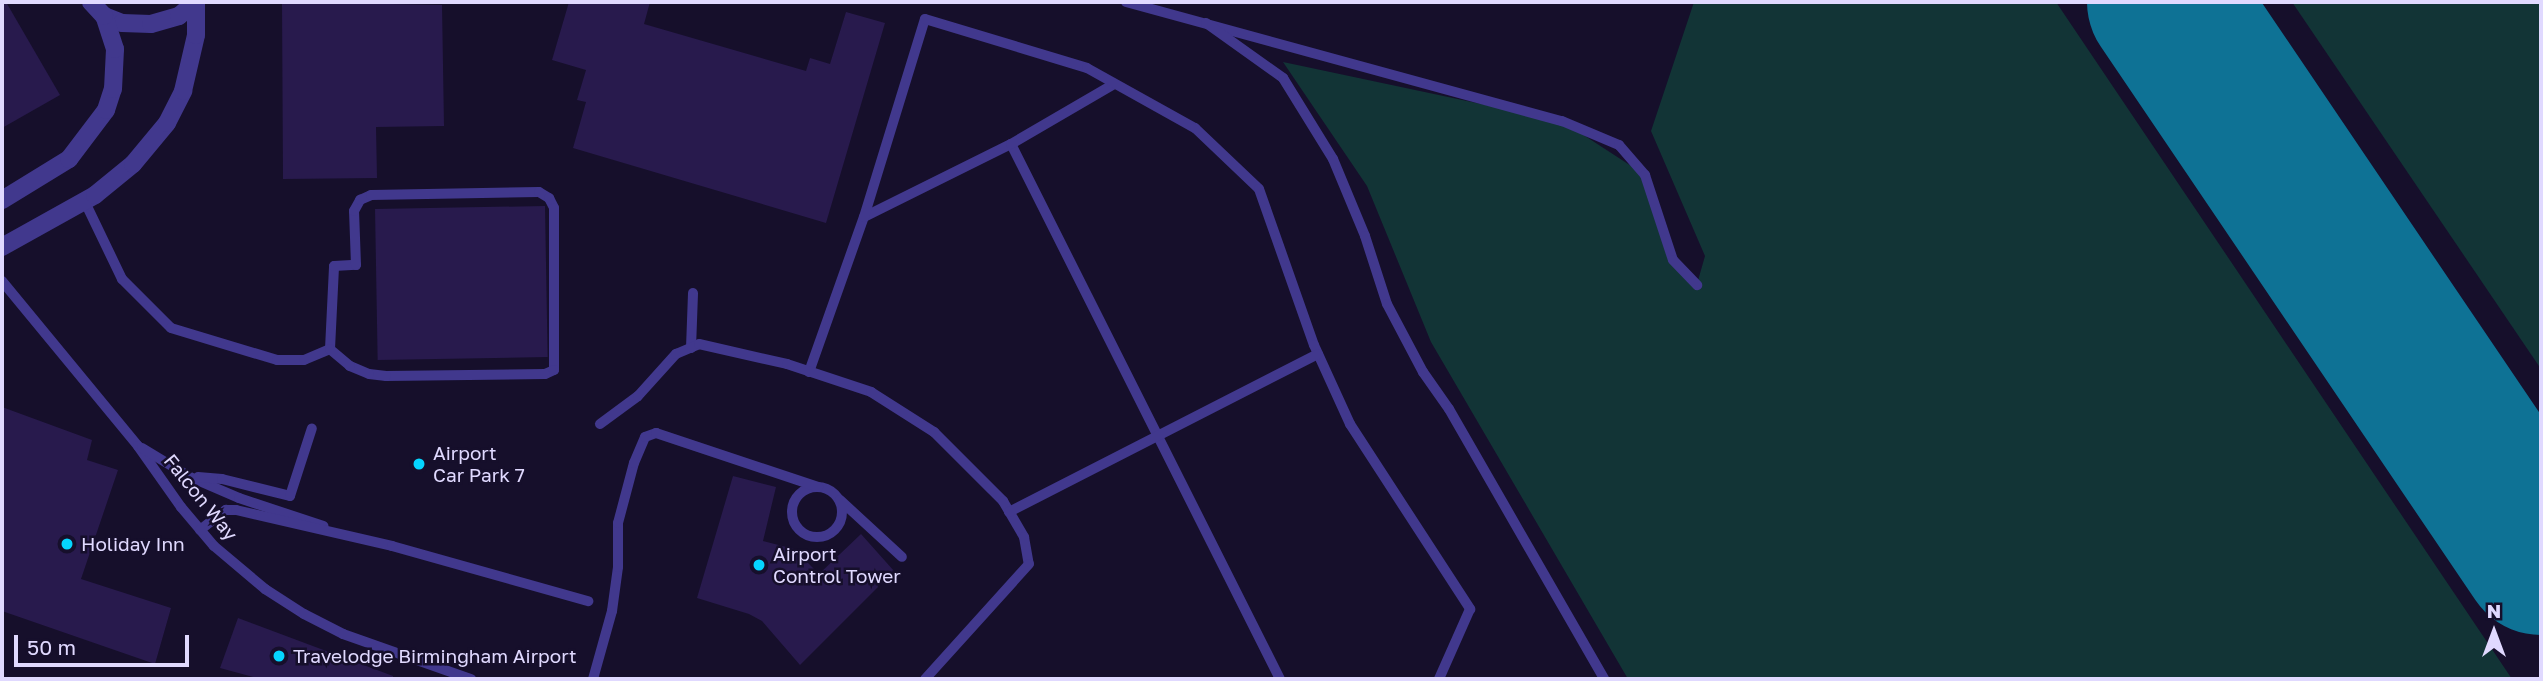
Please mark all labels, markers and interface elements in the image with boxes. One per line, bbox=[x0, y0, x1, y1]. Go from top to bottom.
place label: Airport Car Park 7 bbox=[433, 442, 525, 486]
street label: Falcon Way bbox=[159, 449, 243, 545]
marker: Airport Car Park 7 bbox=[411, 456, 427, 472]
place label: Holiday Inn bbox=[81, 533, 185, 555]
marker: Holiday Inn bbox=[59, 536, 75, 552]
place label: Airport Control Tower bbox=[773, 543, 901, 587]
marker: Airport Control Tower bbox=[751, 557, 767, 573]
north arrow bbox=[2459, 597, 2529, 667]
text: N bbox=[2487, 599, 2501, 622]
scale bar bbox=[18, 622, 192, 666]
text: 50 m bbox=[27, 634, 76, 660]
place label: Travelodge Birmingham Airport bbox=[293, 645, 577, 667]
marker: Travelodge Birmingham Airport bbox=[271, 648, 287, 664]

